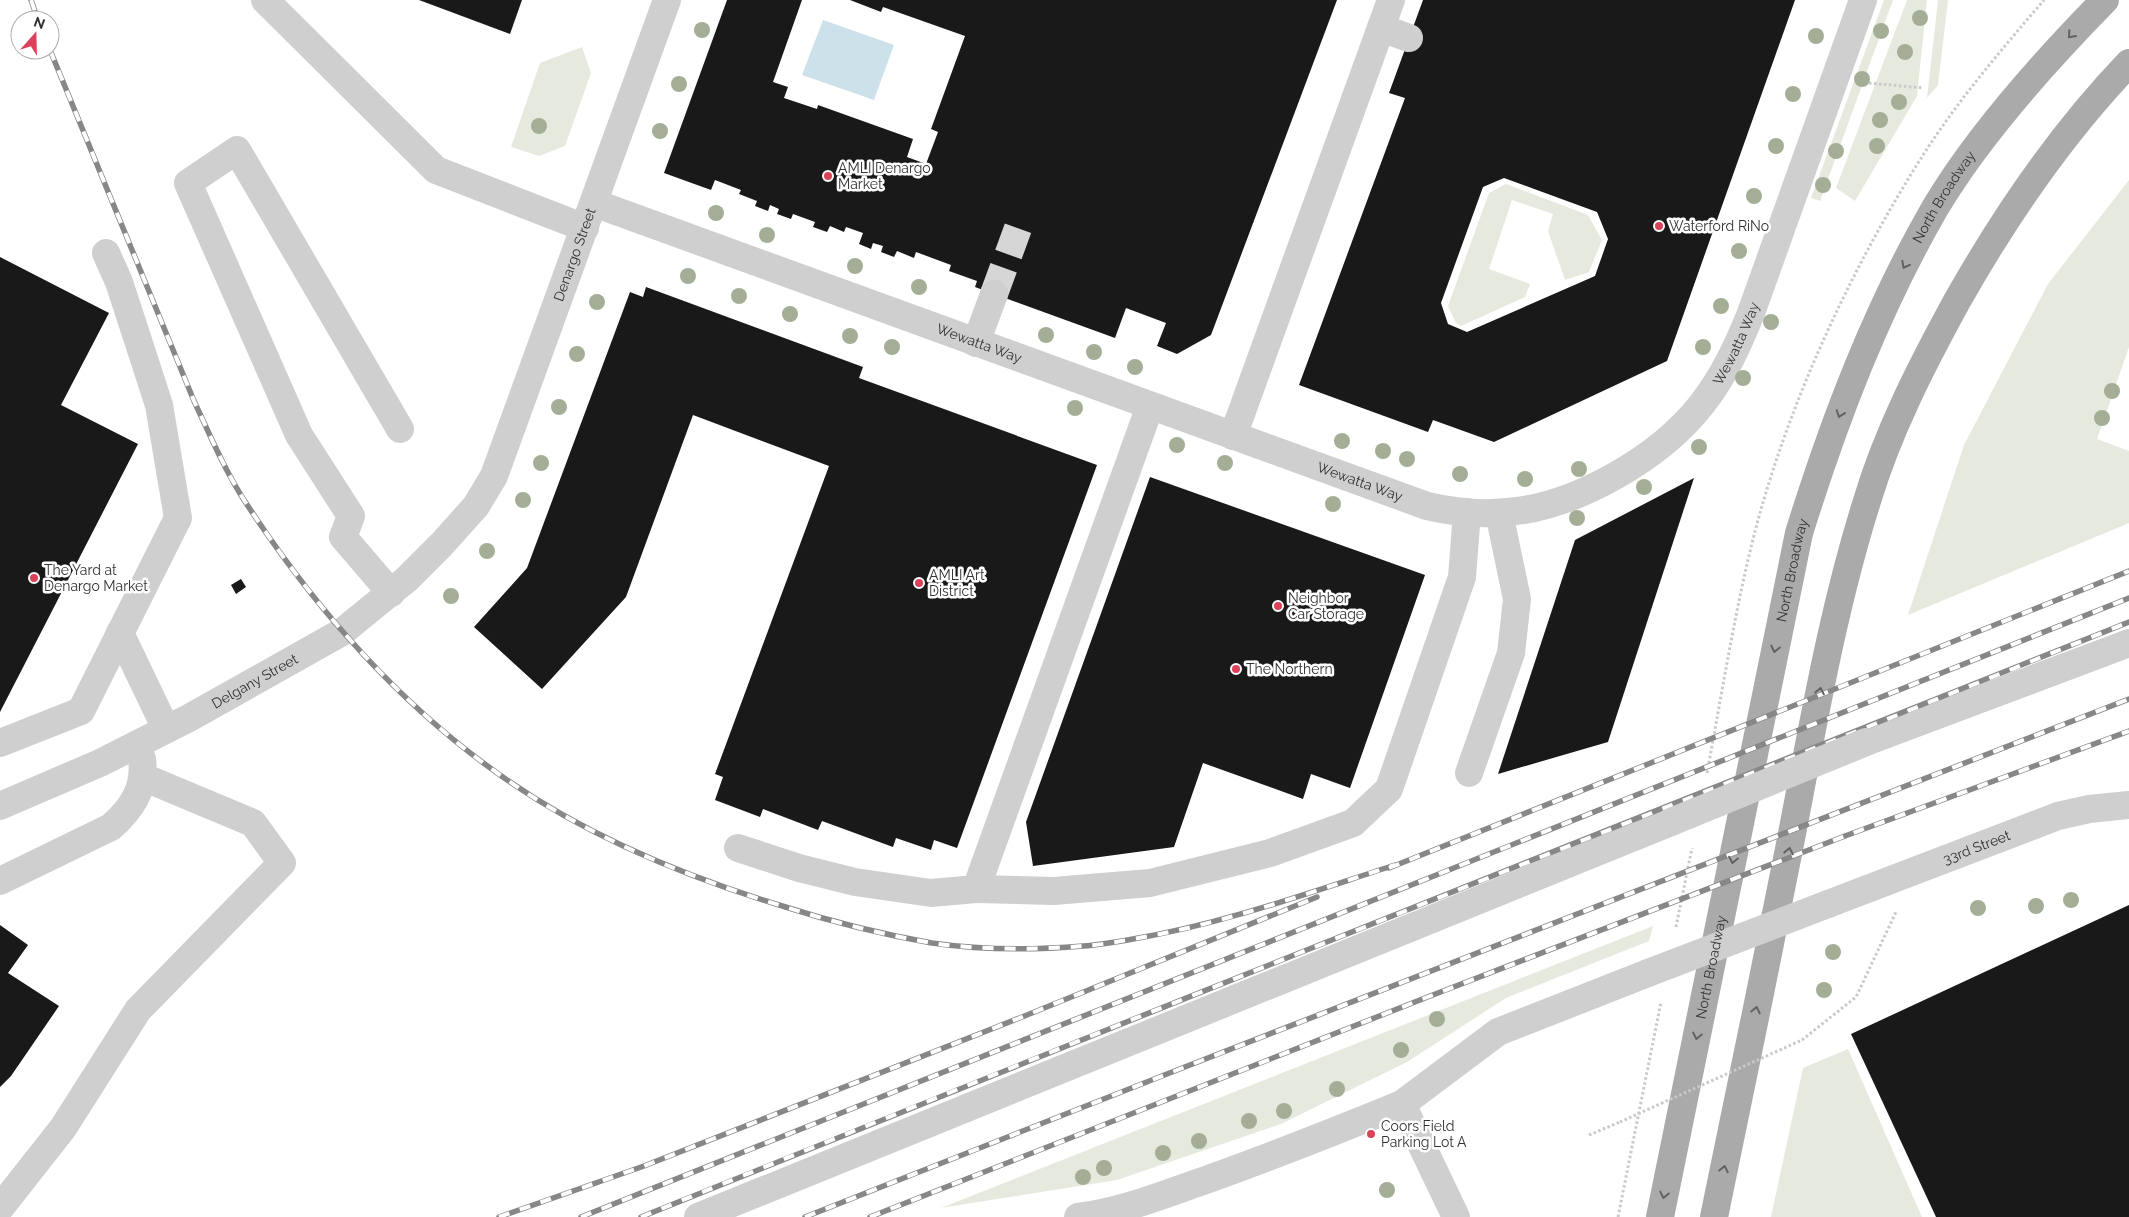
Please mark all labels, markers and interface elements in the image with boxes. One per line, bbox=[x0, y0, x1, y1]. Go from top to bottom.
north arrow bbox=[10, 10, 60, 60]
text: N bbox=[32, 13, 47, 32]
one-way arrow bbox=[2068, 30, 2077, 39]
street label: North Broadway bbox=[1909, 147, 1979, 246]
place label: AMLI Denargo Market bbox=[838, 160, 931, 192]
marker: AMLI Denargo Market bbox=[822, 170, 834, 182]
street label: Denargo Street bbox=[550, 205, 599, 303]
place label: Waterford RiNo bbox=[1669, 218, 1769, 234]
marker: Waterford RiNo bbox=[1653, 220, 1665, 232]
one-way arrow bbox=[1901, 260, 1911, 269]
street label: Wewatta Way bbox=[1710, 300, 1762, 388]
street label: Wewatta Way bbox=[934, 320, 1025, 366]
one-way arrow bbox=[1836, 409, 1846, 418]
street label: Wewatta Way bbox=[1315, 459, 1405, 505]
street label: North Broadway bbox=[1773, 516, 1811, 623]
place label: The Yard at Denargo Market bbox=[44, 562, 148, 594]
place label: AMLI Art District bbox=[929, 567, 985, 599]
marker: The Yard at Denargo Market bbox=[28, 572, 40, 584]
marker: AMLI Art District bbox=[913, 577, 925, 589]
place label: Neighbor Car Storage bbox=[1288, 590, 1364, 622]
marker: Neighbor Car Storage bbox=[1272, 600, 1284, 612]
one-way arrow bbox=[1770, 645, 1781, 653]
street label: Delgany Street bbox=[209, 650, 301, 712]
place label: The Northern bbox=[1246, 661, 1333, 677]
marker: The Northern bbox=[1230, 663, 1242, 675]
one-way arrow bbox=[1814, 687, 1824, 696]
street label: 33rd Street bbox=[1941, 827, 2013, 867]
one-way arrow bbox=[1783, 846, 1793, 855]
one-way arrow bbox=[1728, 855, 1739, 864]
street label: North Broadway bbox=[1692, 913, 1729, 1020]
one-way arrow bbox=[1751, 1006, 1761, 1014]
one-way arrow bbox=[1692, 1032, 1703, 1041]
place label: Coors Field Parking Lot A bbox=[1381, 1118, 1467, 1150]
marker: Coors Field Parking Lot A bbox=[1365, 1128, 1377, 1140]
one-way arrow bbox=[1718, 1165, 1728, 1174]
one-way arrow bbox=[1660, 1191, 1670, 1200]

